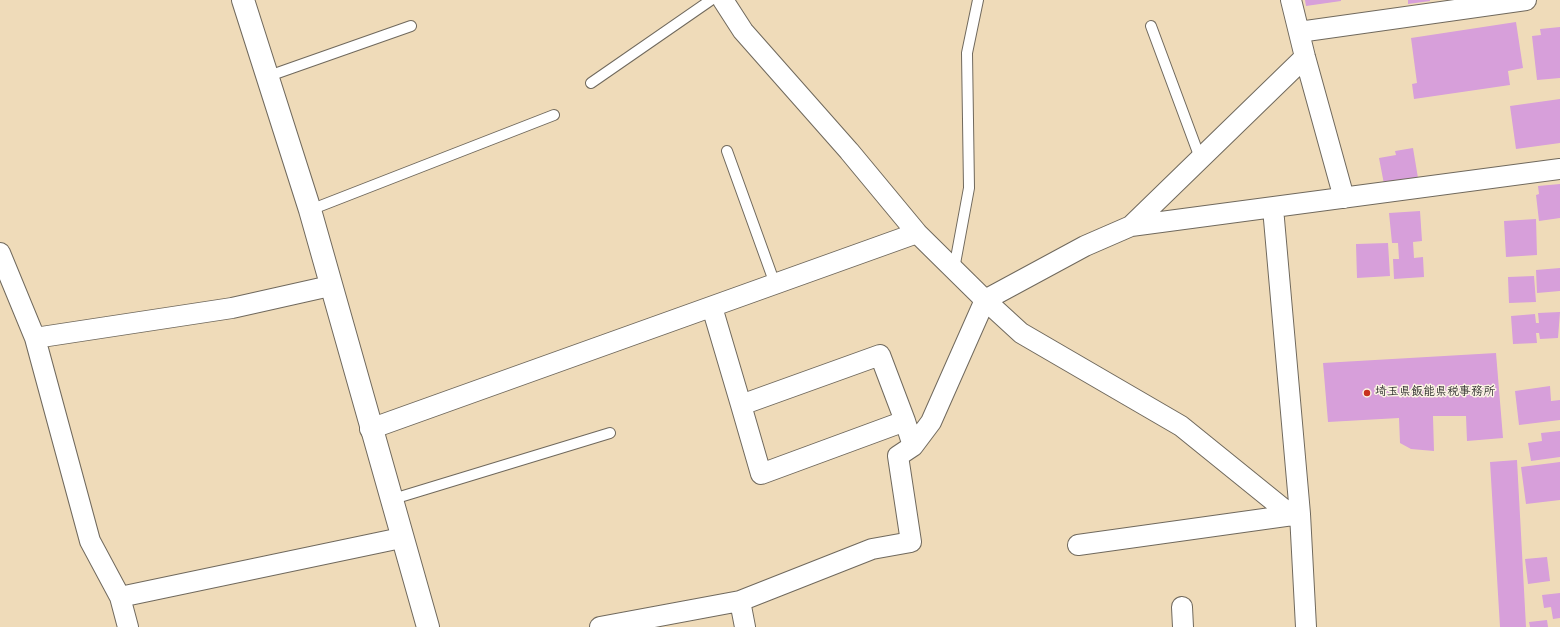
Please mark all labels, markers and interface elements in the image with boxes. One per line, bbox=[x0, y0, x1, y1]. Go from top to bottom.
place label: 埼玉県飯能県税事務所 bbox=[1375, 386, 1495, 400]
marker: 埼玉県飯能県税事務所 bbox=[1362, 388, 1372, 398]

